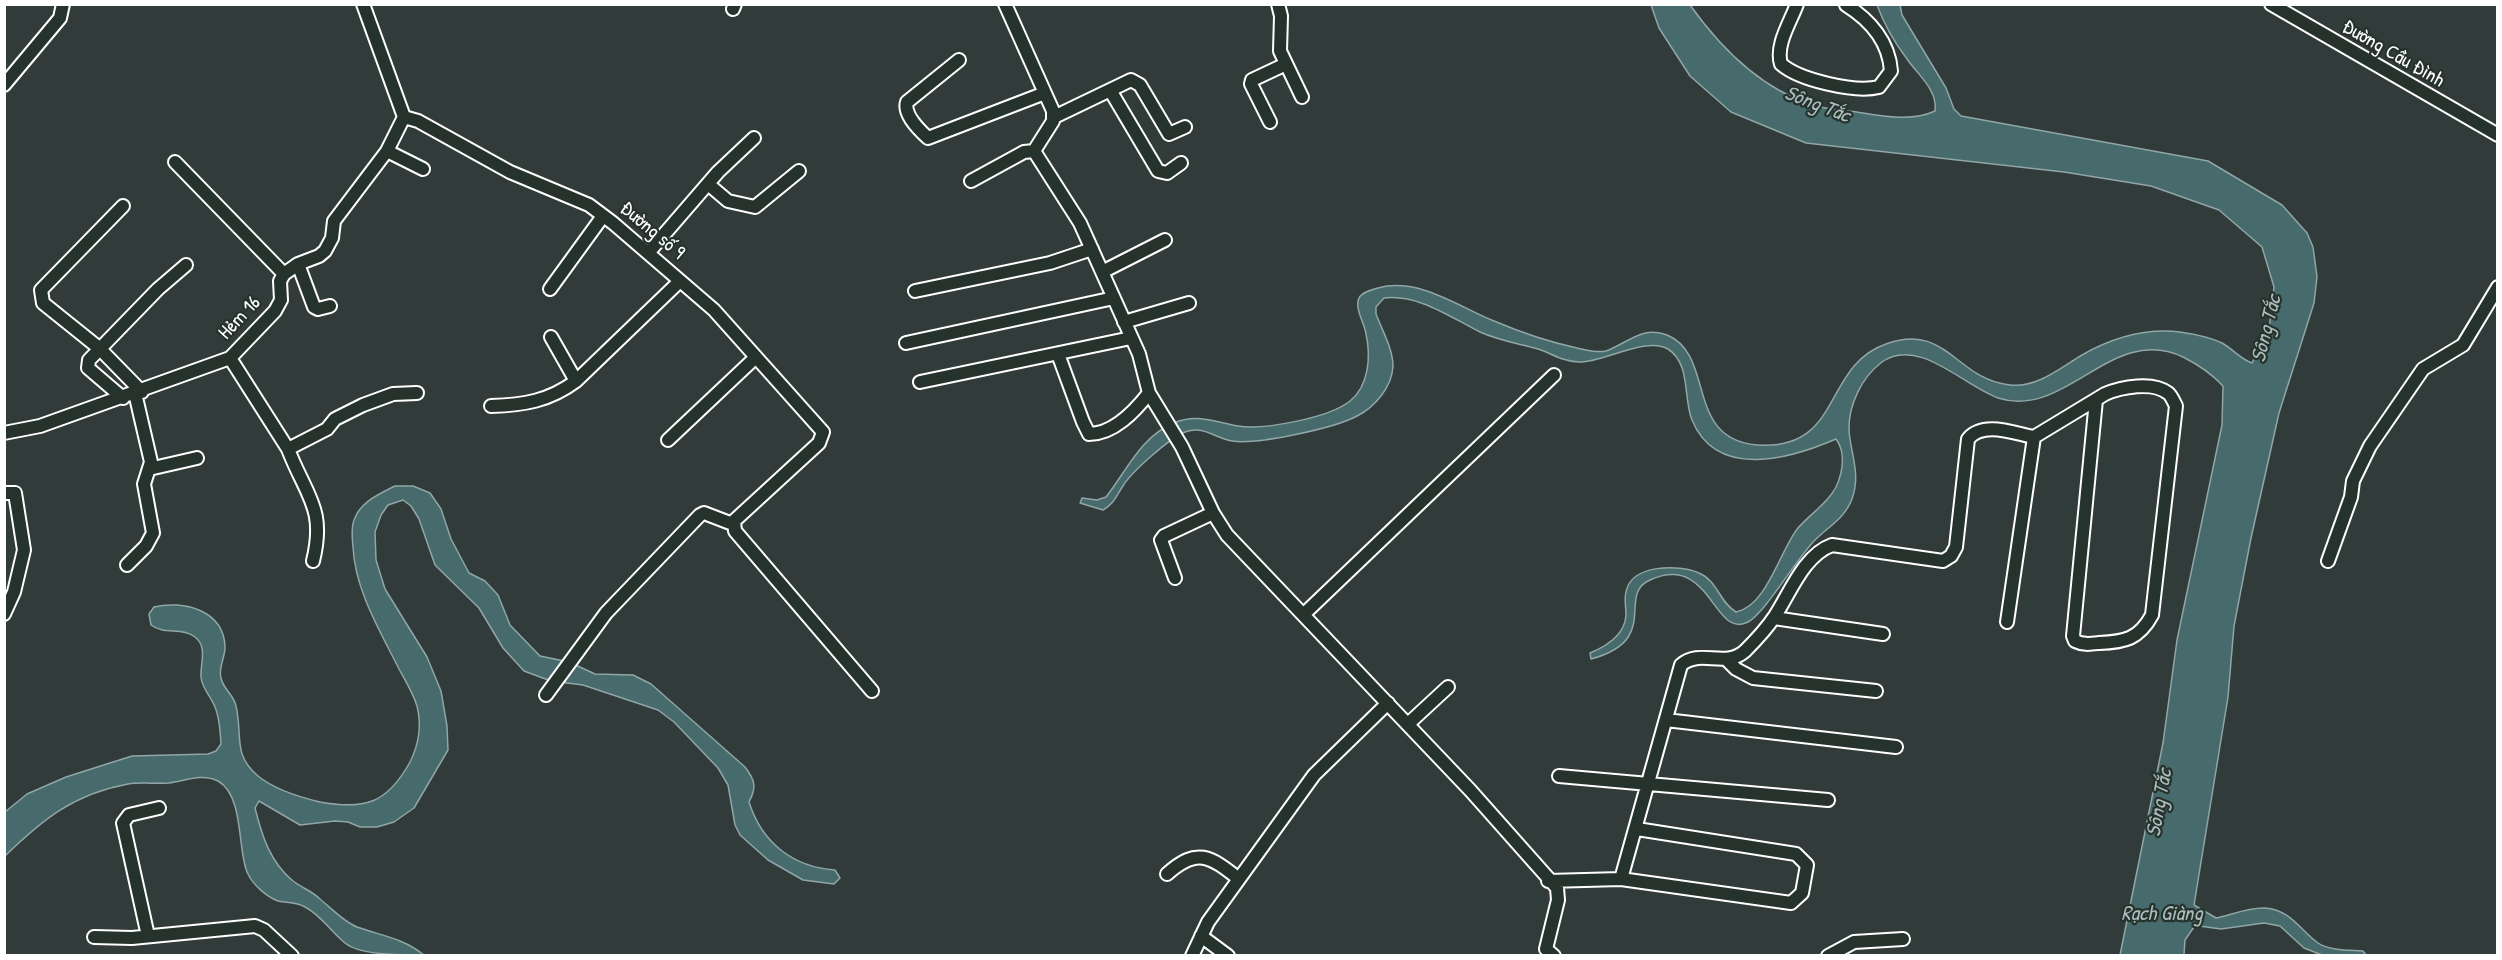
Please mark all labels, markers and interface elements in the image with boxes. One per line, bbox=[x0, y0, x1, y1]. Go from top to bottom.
street label: Đường Cầu Đình bbox=[2338, 15, 2448, 93]
water label: Sông Tắc bbox=[1781, 81, 1853, 129]
street label: Đường số 9 bbox=[615, 197, 689, 265]
street label: Hẻm 16 bbox=[214, 291, 266, 345]
water label: Sông Tắc bbox=[2247, 293, 2287, 365]
water label: Sông Tắc bbox=[2142, 767, 2178, 839]
water label: Rạch Giàng bbox=[2121, 901, 2203, 927]

